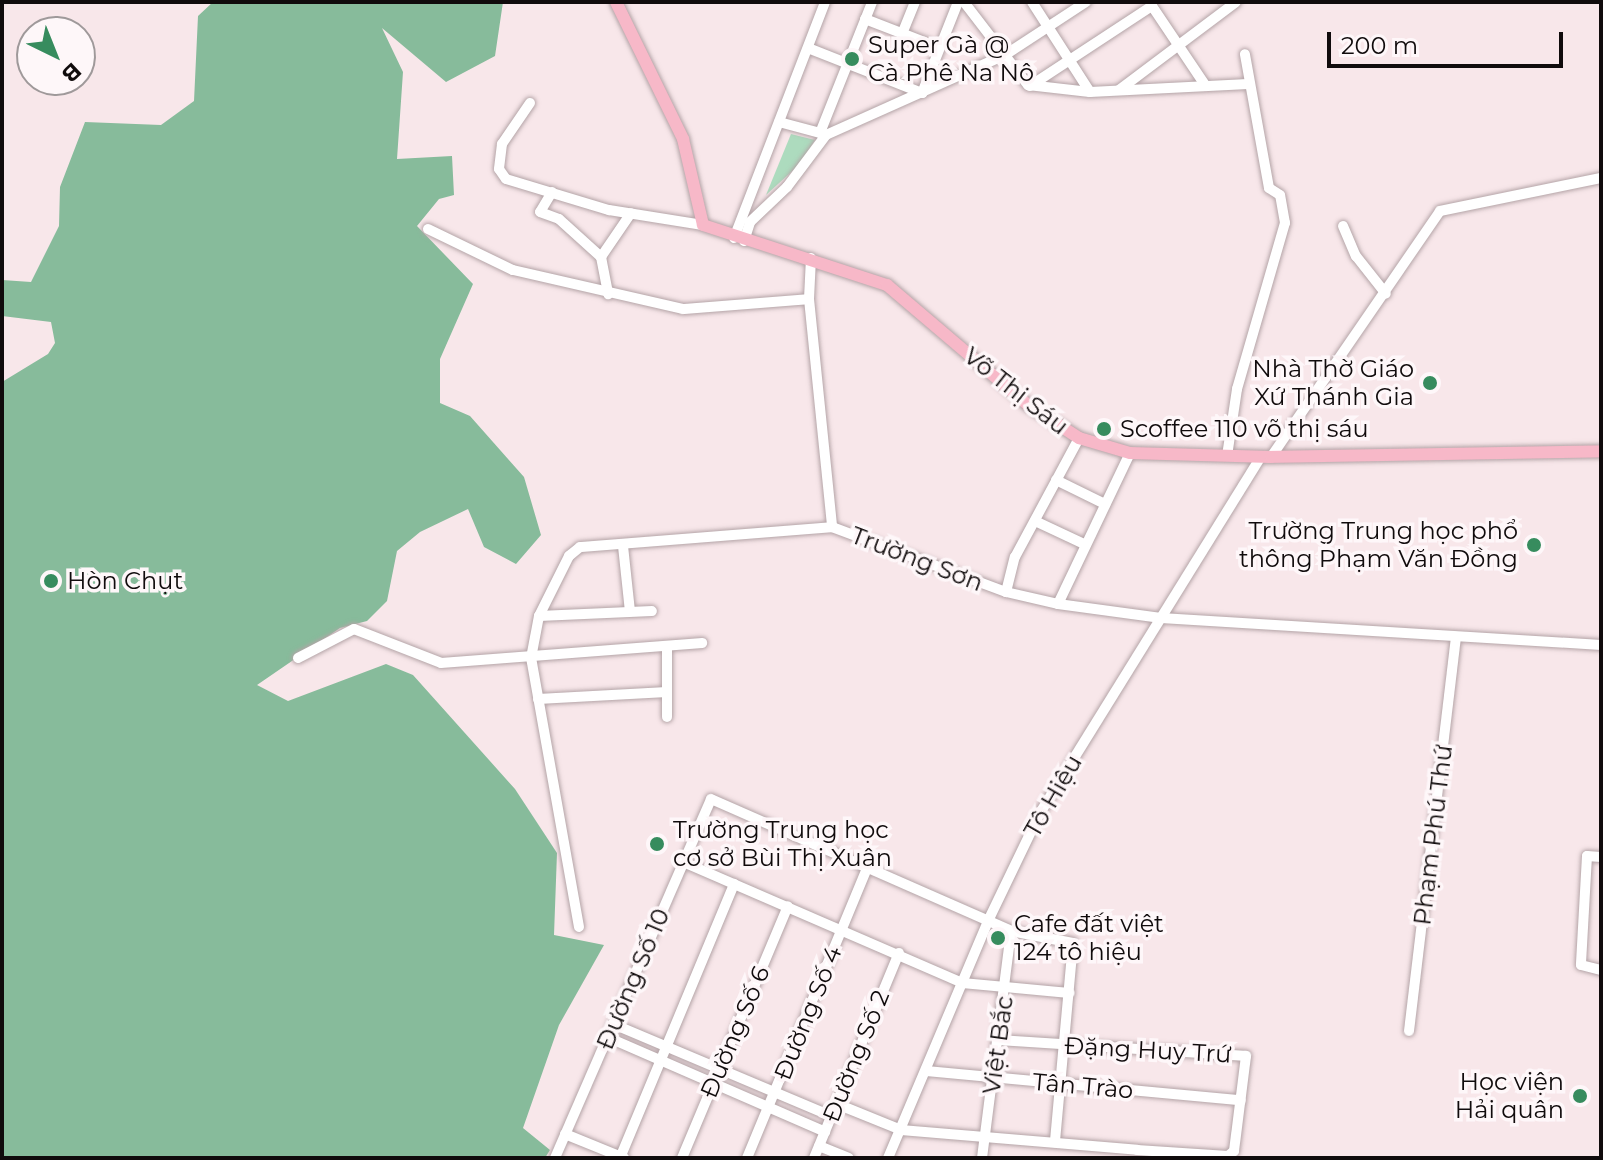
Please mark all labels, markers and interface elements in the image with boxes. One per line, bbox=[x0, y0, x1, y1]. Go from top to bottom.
north arrow bbox=[16, 16, 96, 96]
scale bar bbox=[1331, 16, 1567, 66]
place label: Super Gà @ Cà Phê Na Nô bbox=[868, 31, 1034, 87]
text: 200 m bbox=[1341, 31, 1418, 60]
marker: Super Gà @ Cà Phê Na Nô bbox=[843, 50, 861, 68]
text: B bbox=[56, 57, 87, 88]
street label: Võ Thị Sáu bbox=[958, 341, 1074, 441]
place label: Nhà Thờ Giáo Xứ Thánh Gia bbox=[1252, 355, 1414, 411]
marker: Nhà Thờ Giáo Xứ Thánh Gia bbox=[1421, 374, 1439, 392]
place label: Scoffee 110 võ thị sáu bbox=[1120, 415, 1369, 443]
marker: Scoffee 110 võ thị sáu bbox=[1095, 420, 1113, 438]
place label: Trường Trung học phổ thông Phạm Văn Đồng bbox=[1239, 517, 1518, 573]
street label: Trường Sơn bbox=[847, 521, 987, 597]
marker: Trường Trung học phổ thông Phạm Văn Đồng bbox=[1525, 536, 1543, 554]
place label: Hòn Chụt bbox=[67, 567, 183, 595]
marker: Hòn Chụt bbox=[42, 572, 60, 590]
street label: Phạm Phú Thứ bbox=[1408, 743, 1458, 927]
street label: Tô Hiệu bbox=[1018, 750, 1088, 842]
place label: Trường Trung học cơ sở Bùi Thị Xuân bbox=[673, 816, 892, 872]
marker: Trường Trung học cơ sở Bùi Thị Xuân bbox=[648, 835, 666, 853]
street label: Đường Số 10 bbox=[590, 904, 676, 1054]
place label: Cafe đất việt 124 tô hiệu bbox=[1014, 910, 1164, 966]
marker: Cafe đất việt 124 tô hiệu bbox=[989, 929, 1007, 947]
street label: Đường Số 4 bbox=[768, 942, 848, 1084]
street label: Đường Số 6 bbox=[694, 962, 776, 1102]
street label: Đường Số 2 bbox=[817, 986, 895, 1126]
street label: Việt Bắc bbox=[977, 994, 1019, 1096]
street label: Đặng Huy Trứ bbox=[1064, 1031, 1232, 1069]
street label: Tân Trào bbox=[1031, 1067, 1135, 1105]
place label: Học viện Hải quân bbox=[1455, 1068, 1564, 1124]
marker: Học viện Hải quân bbox=[1571, 1087, 1589, 1105]

